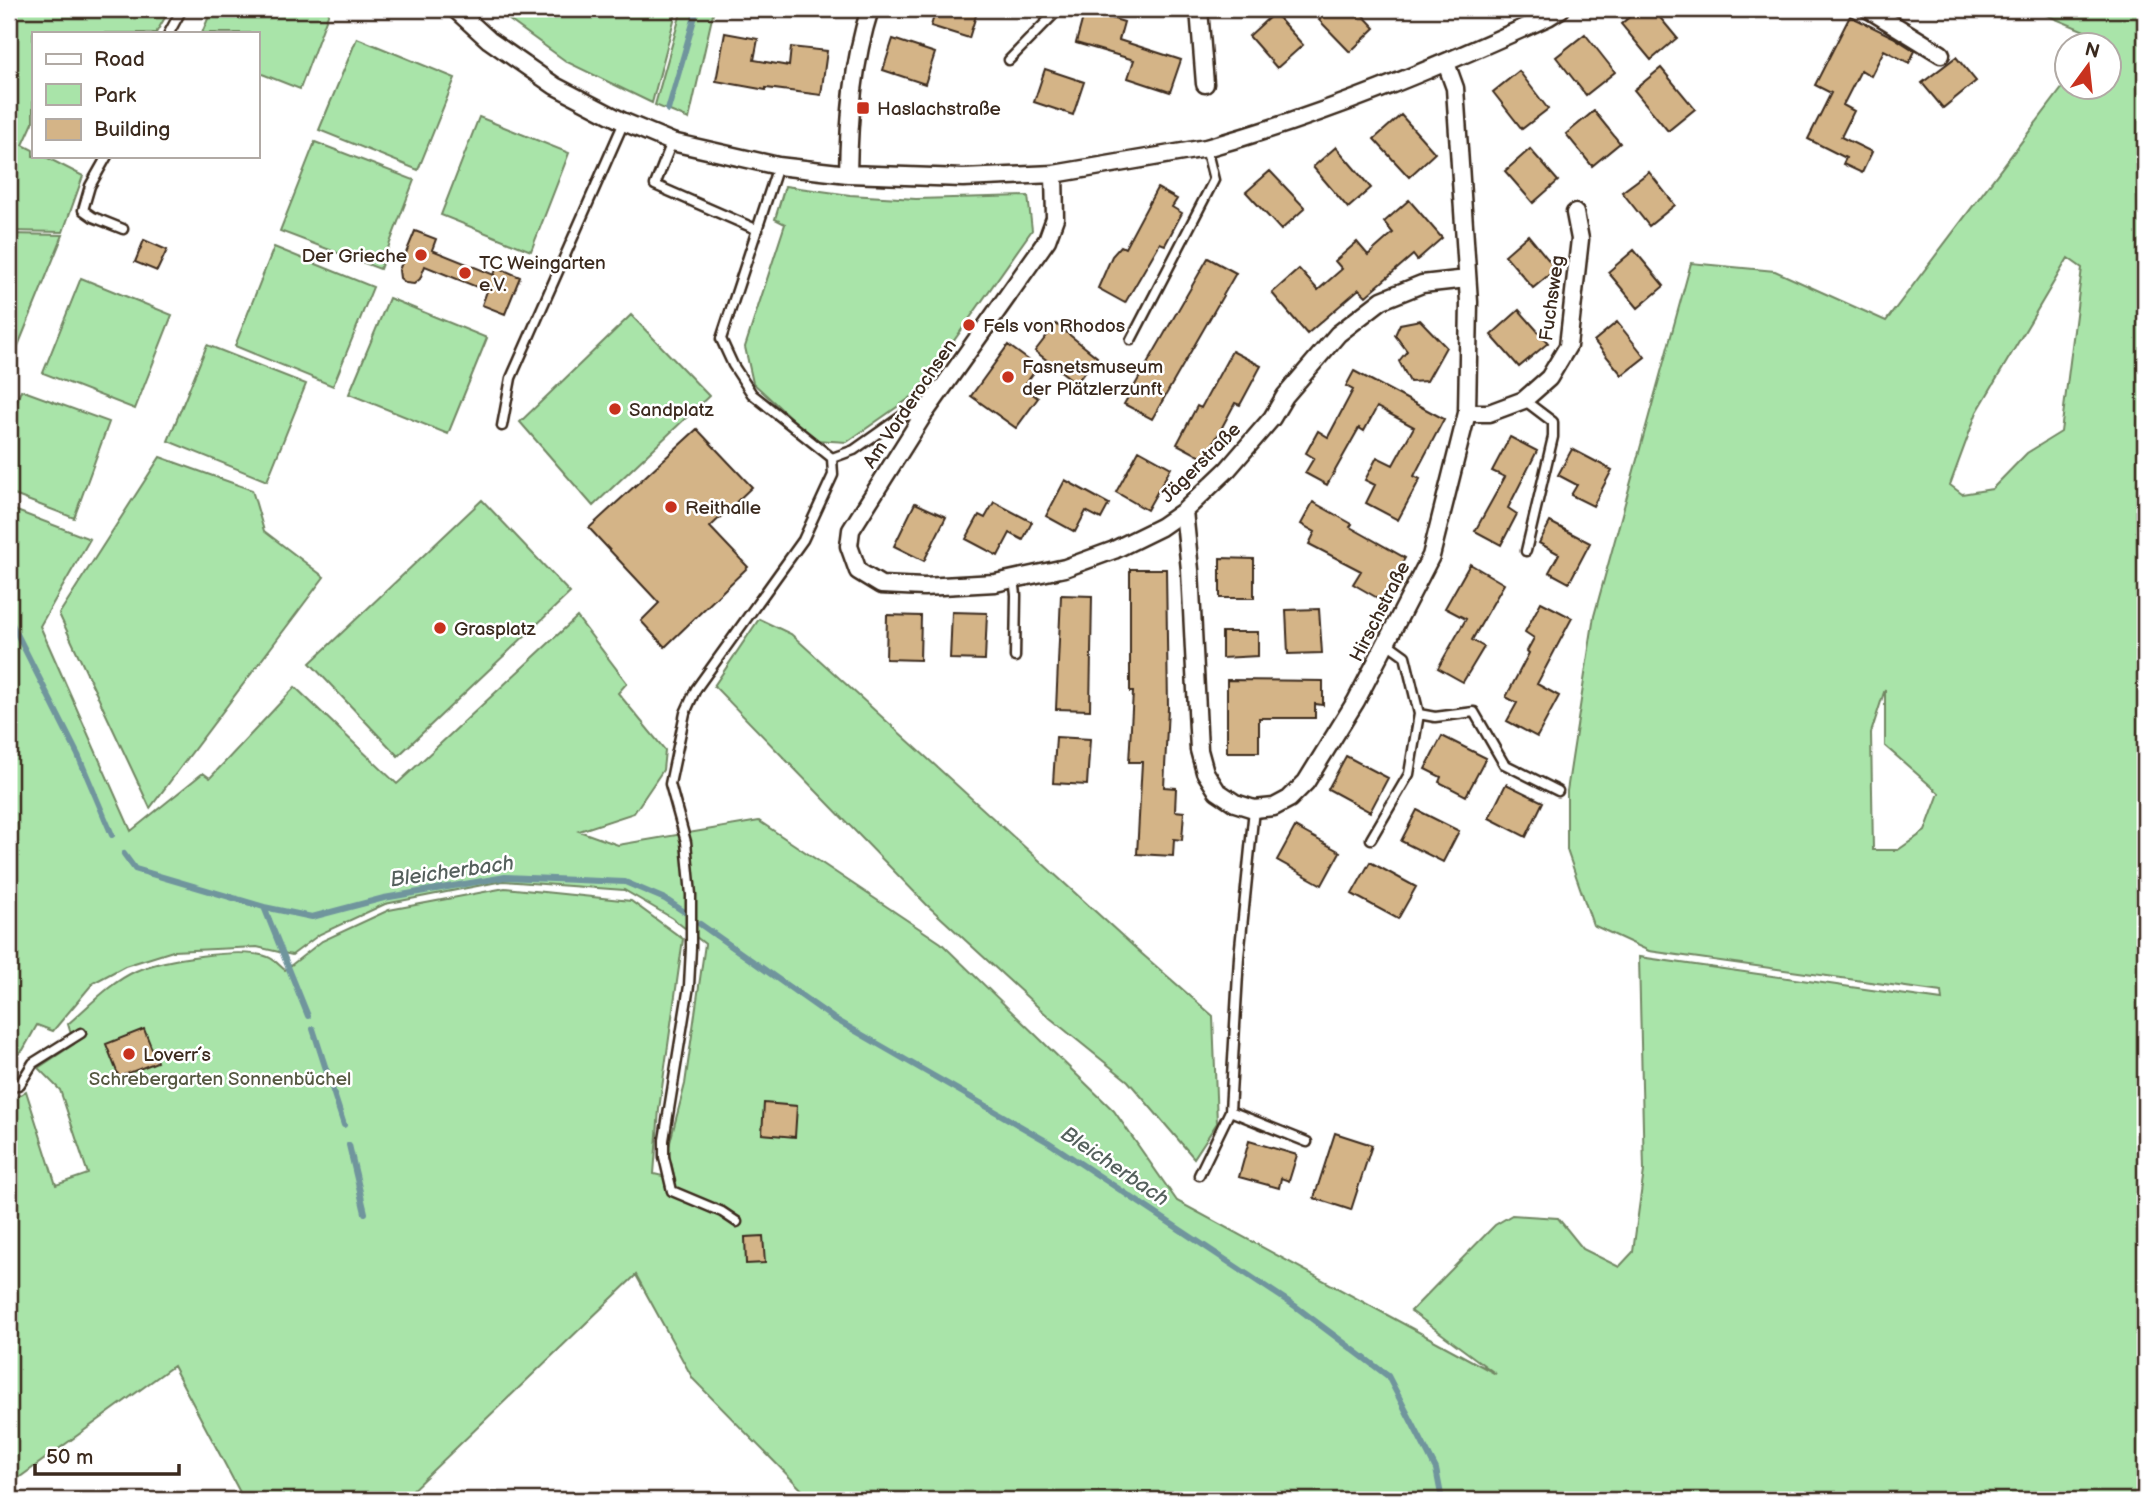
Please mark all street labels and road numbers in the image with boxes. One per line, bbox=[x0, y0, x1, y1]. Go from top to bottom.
street label: Fuchsweg bbox=[1535, 254, 1570, 343]
street label: Am Vorderochsen bbox=[859, 335, 962, 473]
street label: Jägerstraße bbox=[1156, 418, 1246, 508]
street label: Hirschstraße bbox=[1345, 558, 1415, 666]

